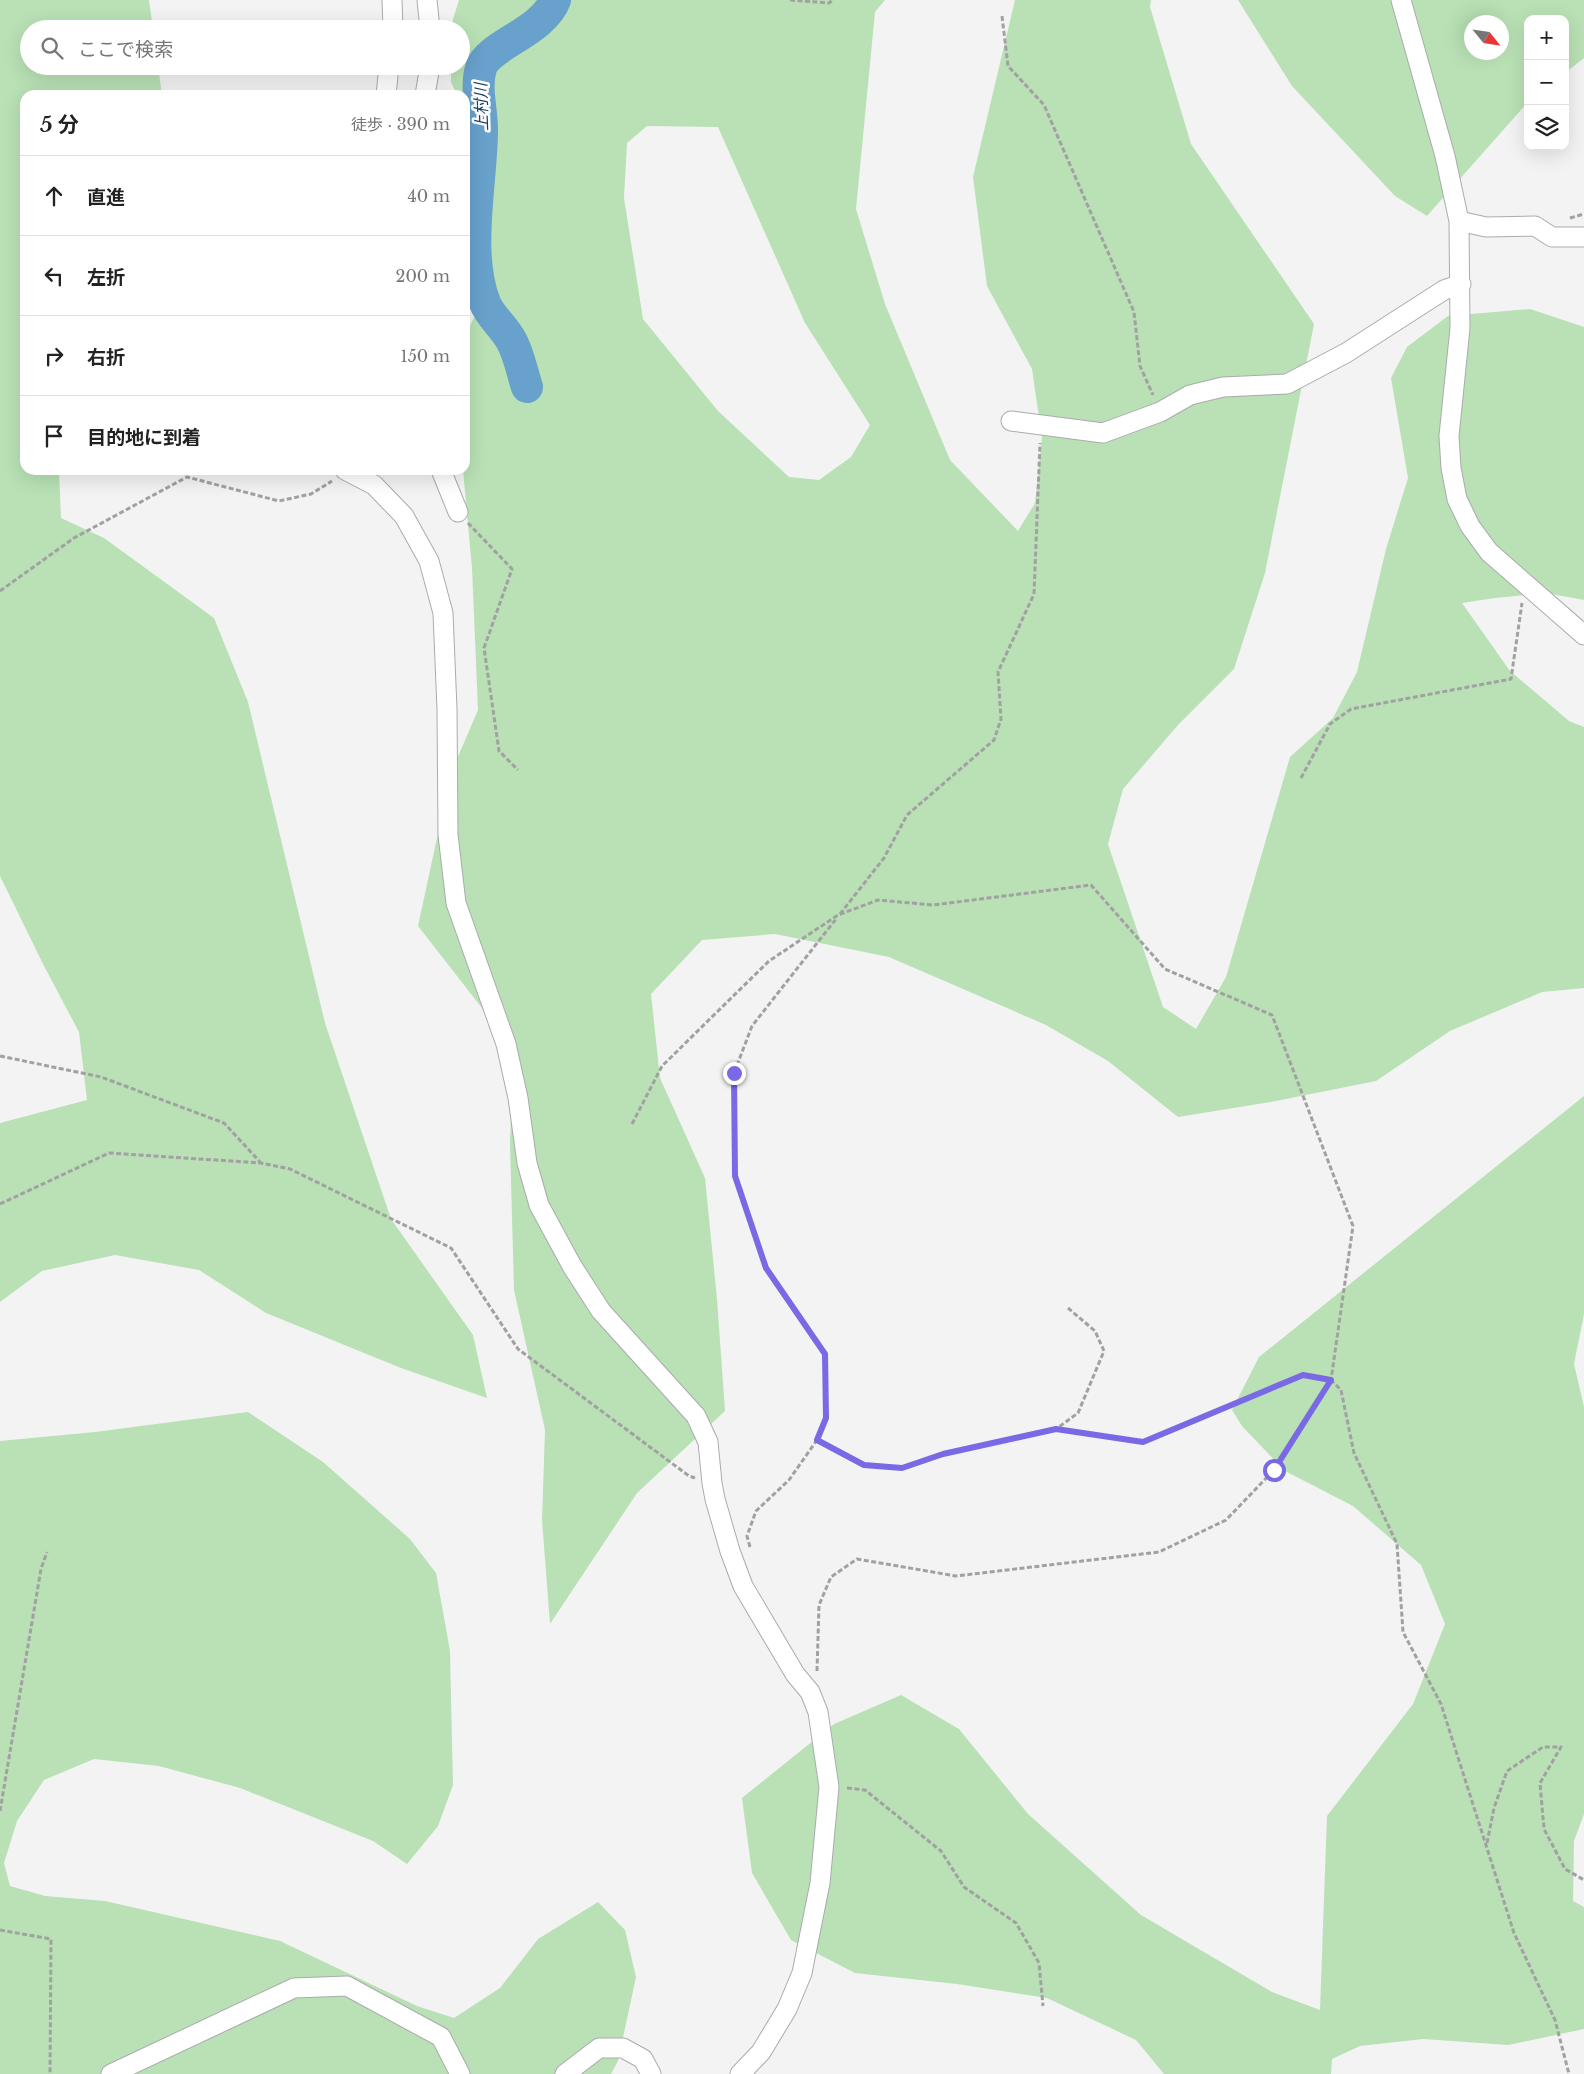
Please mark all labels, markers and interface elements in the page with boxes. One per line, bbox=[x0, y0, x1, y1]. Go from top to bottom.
north arrow bbox=[1464, 15, 1509, 60]
map controls bbox=[1524, 15, 1569, 150]
button: + bbox=[1524, 15, 1569, 60]
search box bbox=[20, 20, 470, 75]
icon: search bbox=[38, 34, 66, 62]
text: ここで検索 bbox=[78, 38, 173, 61]
button: − bbox=[1524, 60, 1569, 105]
water label: 上村川 bbox=[470, 81, 492, 131]
button: layers bbox=[1524, 105, 1569, 150]
text: 5 分 bbox=[40, 112, 79, 138]
text: 徒歩 · 390 m bbox=[351, 114, 450, 134]
icon: ahead bbox=[40, 182, 68, 210]
text: 直進 bbox=[87, 186, 125, 209]
text: 40 m bbox=[407, 186, 450, 206]
icon: left bbox=[40, 262, 68, 290]
text: 左折 bbox=[87, 266, 125, 289]
text: 200 m bbox=[396, 266, 450, 286]
icon: right bbox=[40, 342, 68, 370]
text: 右折 bbox=[87, 346, 125, 369]
text: 150 m bbox=[401, 346, 450, 366]
icon: arrive bbox=[40, 422, 68, 450]
text: 目的地に到着 bbox=[87, 426, 201, 449]
route end bbox=[723, 1062, 746, 1085]
route start bbox=[1263, 1459, 1286, 1482]

